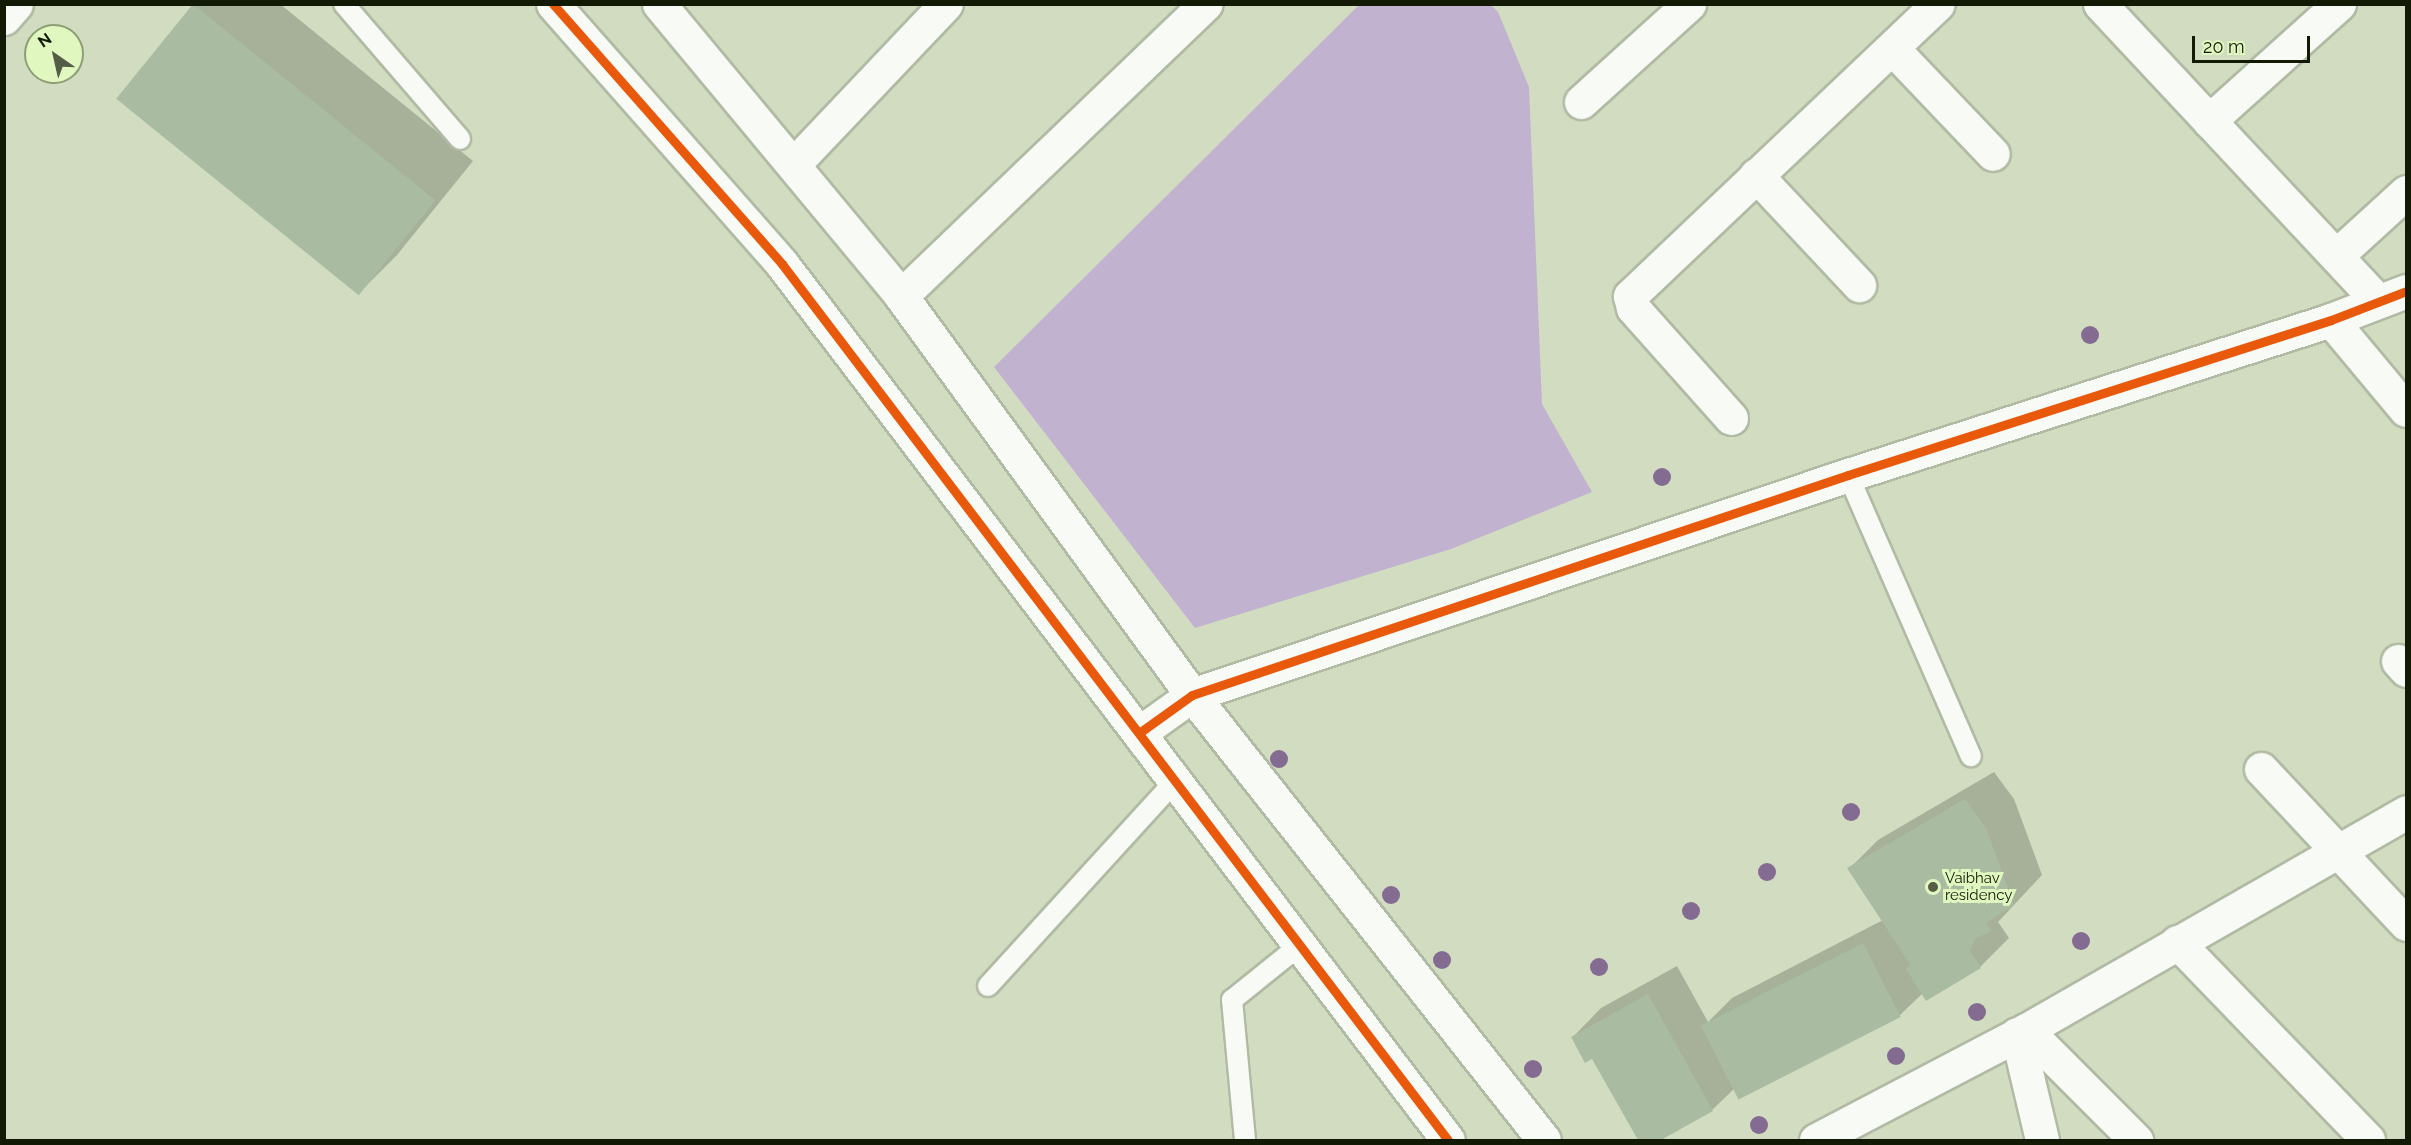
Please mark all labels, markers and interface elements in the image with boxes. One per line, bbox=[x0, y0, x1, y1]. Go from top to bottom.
north arrow bbox=[24, 24, 84, 84]
scale bar bbox=[2195, 24, 2314, 62]
text: N bbox=[34, 29, 55, 52]
text: 20 m bbox=[2203, 36, 2245, 57]
place label: Vaibhav residency bbox=[1945, 869, 2012, 904]
marker: Vaibhav residency bbox=[1926, 880, 1940, 894]

